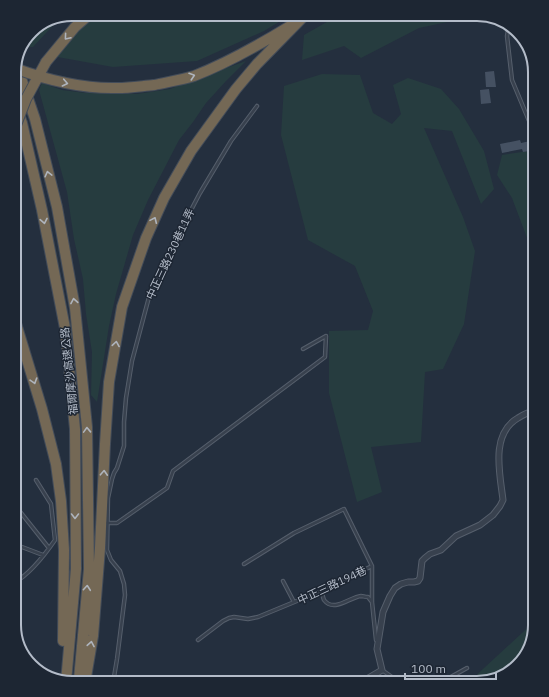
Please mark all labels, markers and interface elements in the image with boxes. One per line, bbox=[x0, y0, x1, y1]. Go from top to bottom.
one-way arrow bbox=[64, 32, 71, 40]
one-way arrow bbox=[189, 72, 196, 80]
one-way arrow bbox=[62, 78, 68, 87]
one-way arrow bbox=[45, 170, 53, 177]
street label: 中正三路230巷11弄 bbox=[143, 206, 197, 302]
one-way arrow bbox=[40, 217, 48, 224]
one-way arrow bbox=[149, 217, 157, 224]
one-way arrow bbox=[70, 298, 79, 304]
street label: 福爾摩沙高速公路 bbox=[57, 327, 81, 415]
one-way arrow bbox=[111, 341, 120, 347]
one-way arrow bbox=[29, 378, 37, 385]
one-way arrow bbox=[82, 427, 91, 433]
one-way arrow bbox=[99, 470, 108, 476]
one-way arrow bbox=[71, 513, 79, 519]
street label: 中正三路194巷 bbox=[295, 563, 369, 607]
one-way arrow bbox=[82, 585, 91, 591]
one-way arrow bbox=[86, 641, 95, 648]
scale bar bbox=[405, 655, 496, 681]
text: 100 m bbox=[411, 661, 446, 676]

